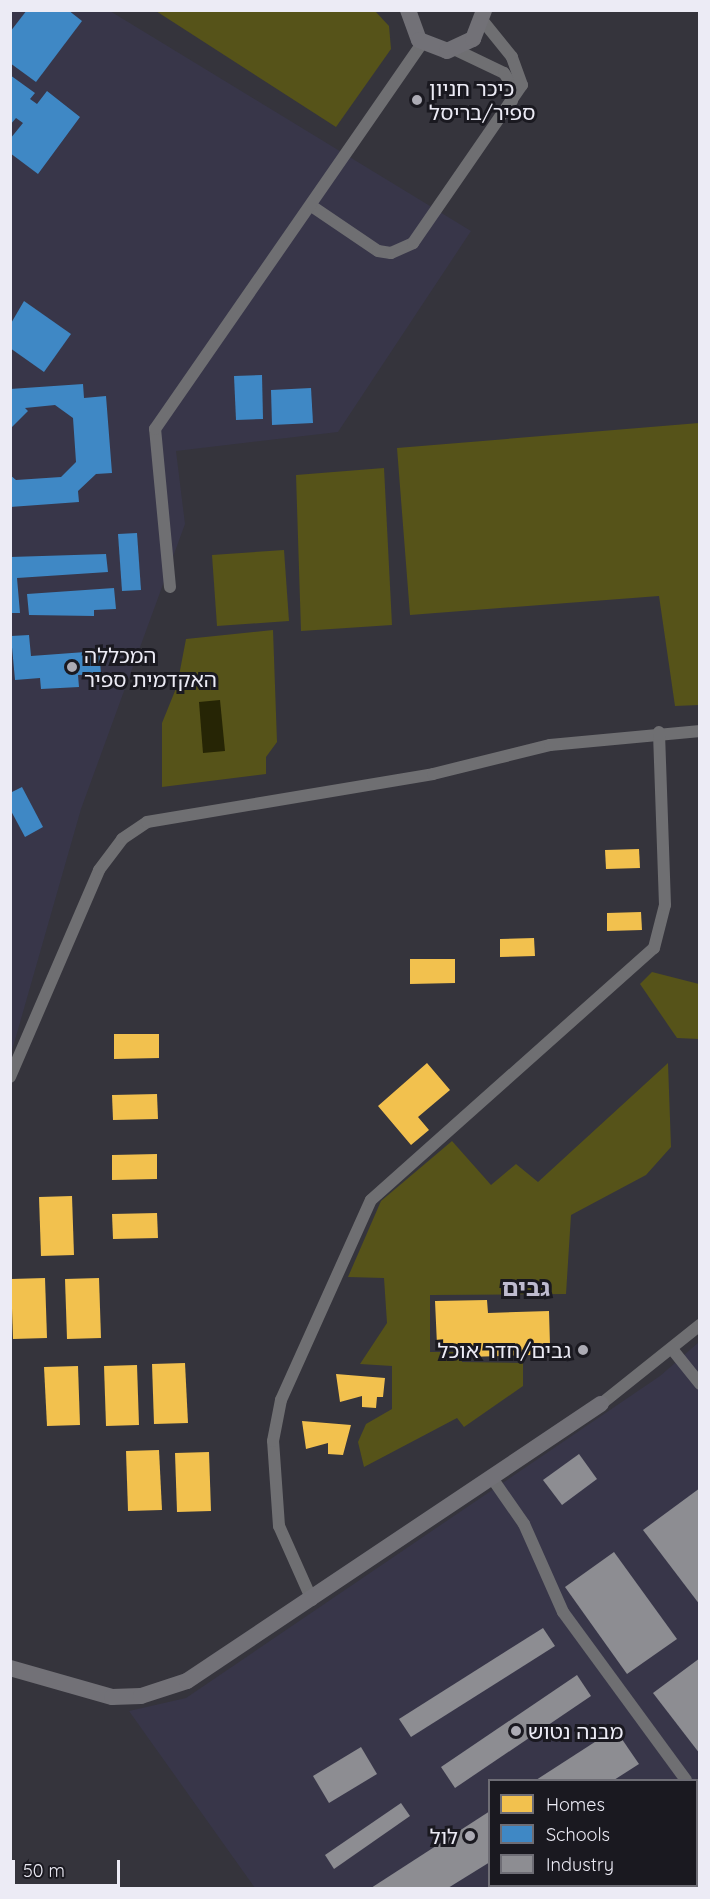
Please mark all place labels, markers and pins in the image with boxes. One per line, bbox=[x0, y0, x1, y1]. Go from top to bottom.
place label: כיכר חניון ספיר/בריסל bbox=[429, 75, 535, 125]
marker: כיכר חניון ספיר/בריסל bbox=[410, 93, 424, 107]
place label: המכללה האקדמית ספיר bbox=[84, 642, 217, 692]
marker: המכללה האקדמית ספיר bbox=[65, 660, 79, 674]
place label: גבים/חדר אוכל bbox=[438, 1337, 571, 1363]
marker: גבים/חדר אוכל bbox=[576, 1343, 590, 1357]
place label: מבנה נטוש bbox=[528, 1718, 623, 1744]
marker: מבנה נטוש bbox=[509, 1724, 523, 1738]
place label: לול bbox=[430, 1823, 458, 1849]
marker: לול bbox=[463, 1829, 477, 1843]

